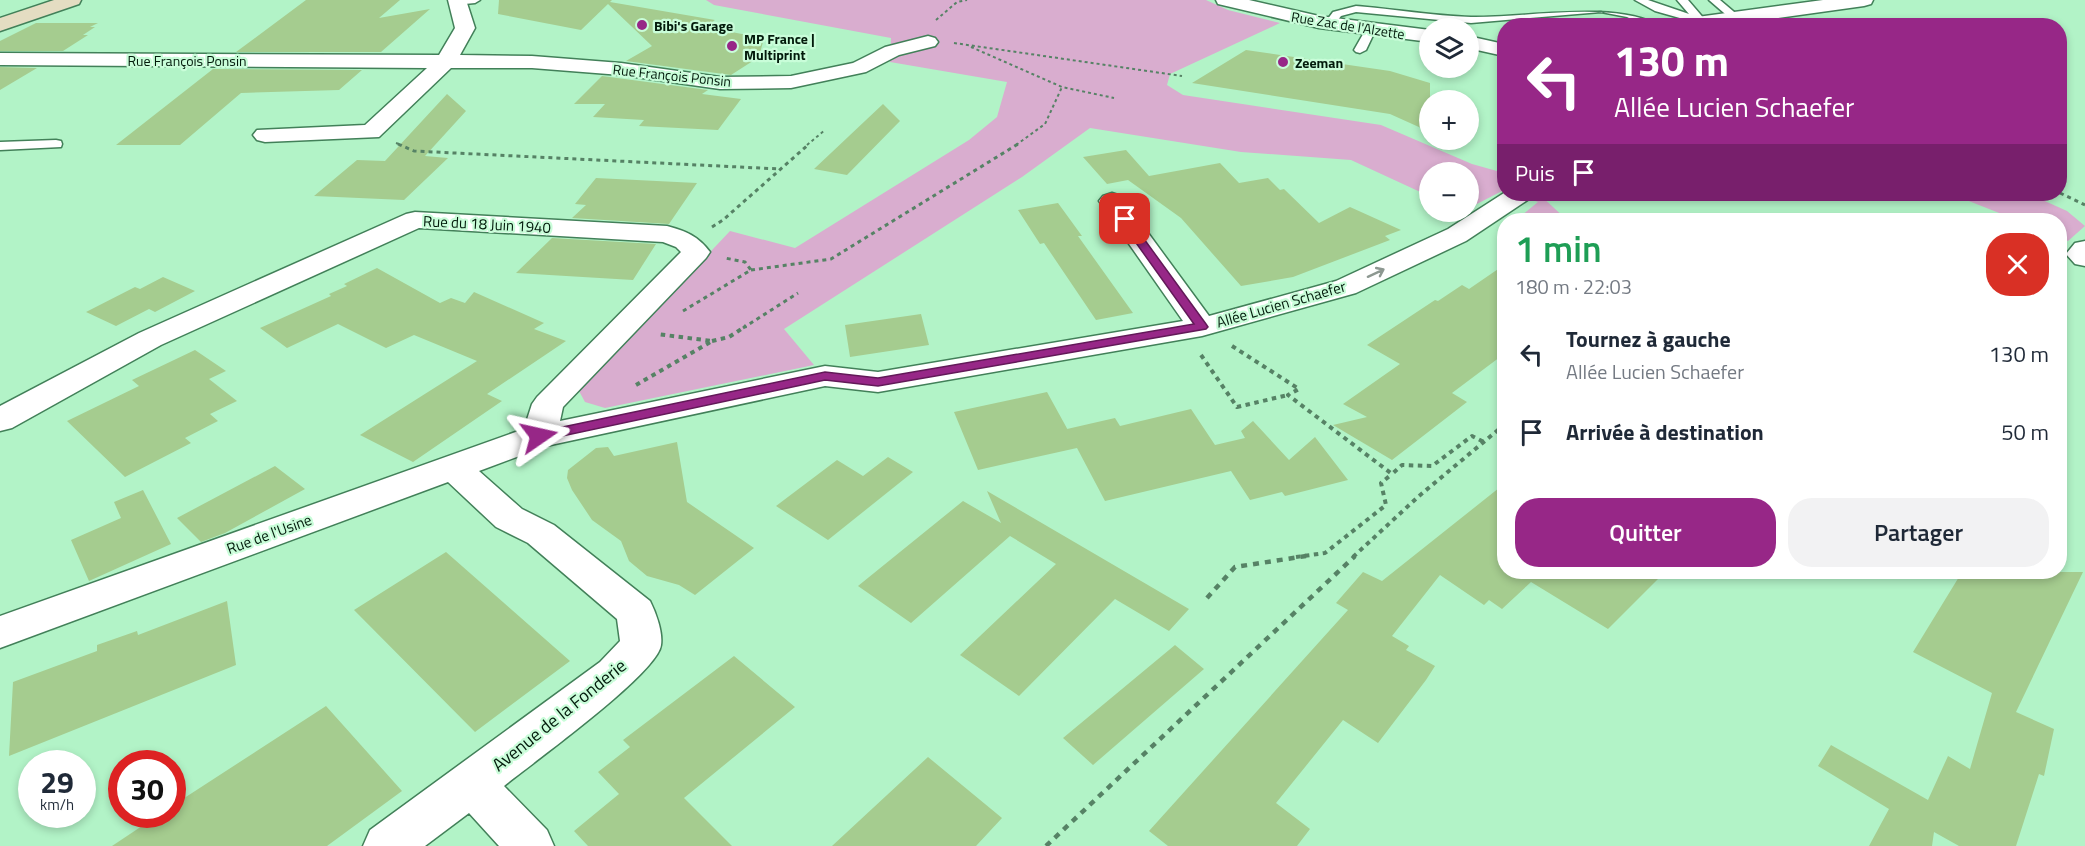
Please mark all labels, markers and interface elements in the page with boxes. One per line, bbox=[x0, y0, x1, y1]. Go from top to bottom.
street label: Rue Zac de l'Alzette bbox=[1290, 6, 1406, 44]
place label: Bibi's Garage bbox=[654, 15, 733, 36]
marker: Bibi's Garage bbox=[635, 18, 649, 32]
map controls bbox=[1419, 18, 1479, 222]
button: layers bbox=[1419, 18, 1479, 78]
place label: MP France | Multiprint bbox=[744, 28, 815, 65]
text: 130 m bbox=[1614, 28, 1729, 92]
marker: MP France | Multiprint bbox=[725, 39, 739, 53]
icon: left bbox=[1515, 42, 1593, 120]
street label: Rue François Ponsin bbox=[128, 50, 246, 71]
place label: Zeeman bbox=[1295, 52, 1343, 73]
marker: Zeeman bbox=[1276, 55, 1290, 69]
street label: Rue François Ponsin bbox=[612, 58, 732, 92]
text: Allée Lucien Schaefer bbox=[1614, 86, 1854, 127]
button: + bbox=[1419, 90, 1479, 150]
text: Puis bbox=[1515, 156, 1555, 190]
icon: arrive bbox=[1567, 156, 1600, 189]
button: − bbox=[1419, 162, 1479, 222]
pin bbox=[1099, 193, 1150, 244]
icon: arrive bbox=[1108, 202, 1141, 235]
street label: Rue du 18 Juin 1940 bbox=[423, 209, 551, 239]
text: 1 min bbox=[1515, 221, 1602, 276]
button: close bbox=[1986, 233, 2049, 296]
one-way arrow bbox=[1366, 266, 1384, 278]
text: 180 m · 22:03 bbox=[1515, 271, 1632, 302]
street label: Allée Lucien Schaefer bbox=[1214, 275, 1348, 333]
text: Tournez à gauche bbox=[1566, 322, 1731, 356]
text: 130 m bbox=[1989, 337, 2049, 371]
icon: left bbox=[1515, 338, 1548, 371]
text: Allée Lucien Schaefer bbox=[1566, 356, 1744, 387]
position arrow bbox=[507, 404, 571, 468]
text: Arrivée à destination bbox=[1566, 415, 1764, 449]
text: 50 m bbox=[2001, 415, 2049, 449]
icon: arrive bbox=[1515, 416, 1548, 449]
button: Quitter bbox=[1515, 498, 1776, 567]
button: Partager bbox=[1788, 498, 2049, 567]
street label: Rue de l'Usine bbox=[223, 508, 315, 560]
street label: Avenue de la Fonderie bbox=[486, 652, 632, 778]
speed limit sign: 30 bbox=[108, 750, 186, 828]
text: 29 bbox=[40, 759, 74, 805]
text: km/h bbox=[40, 793, 74, 816]

